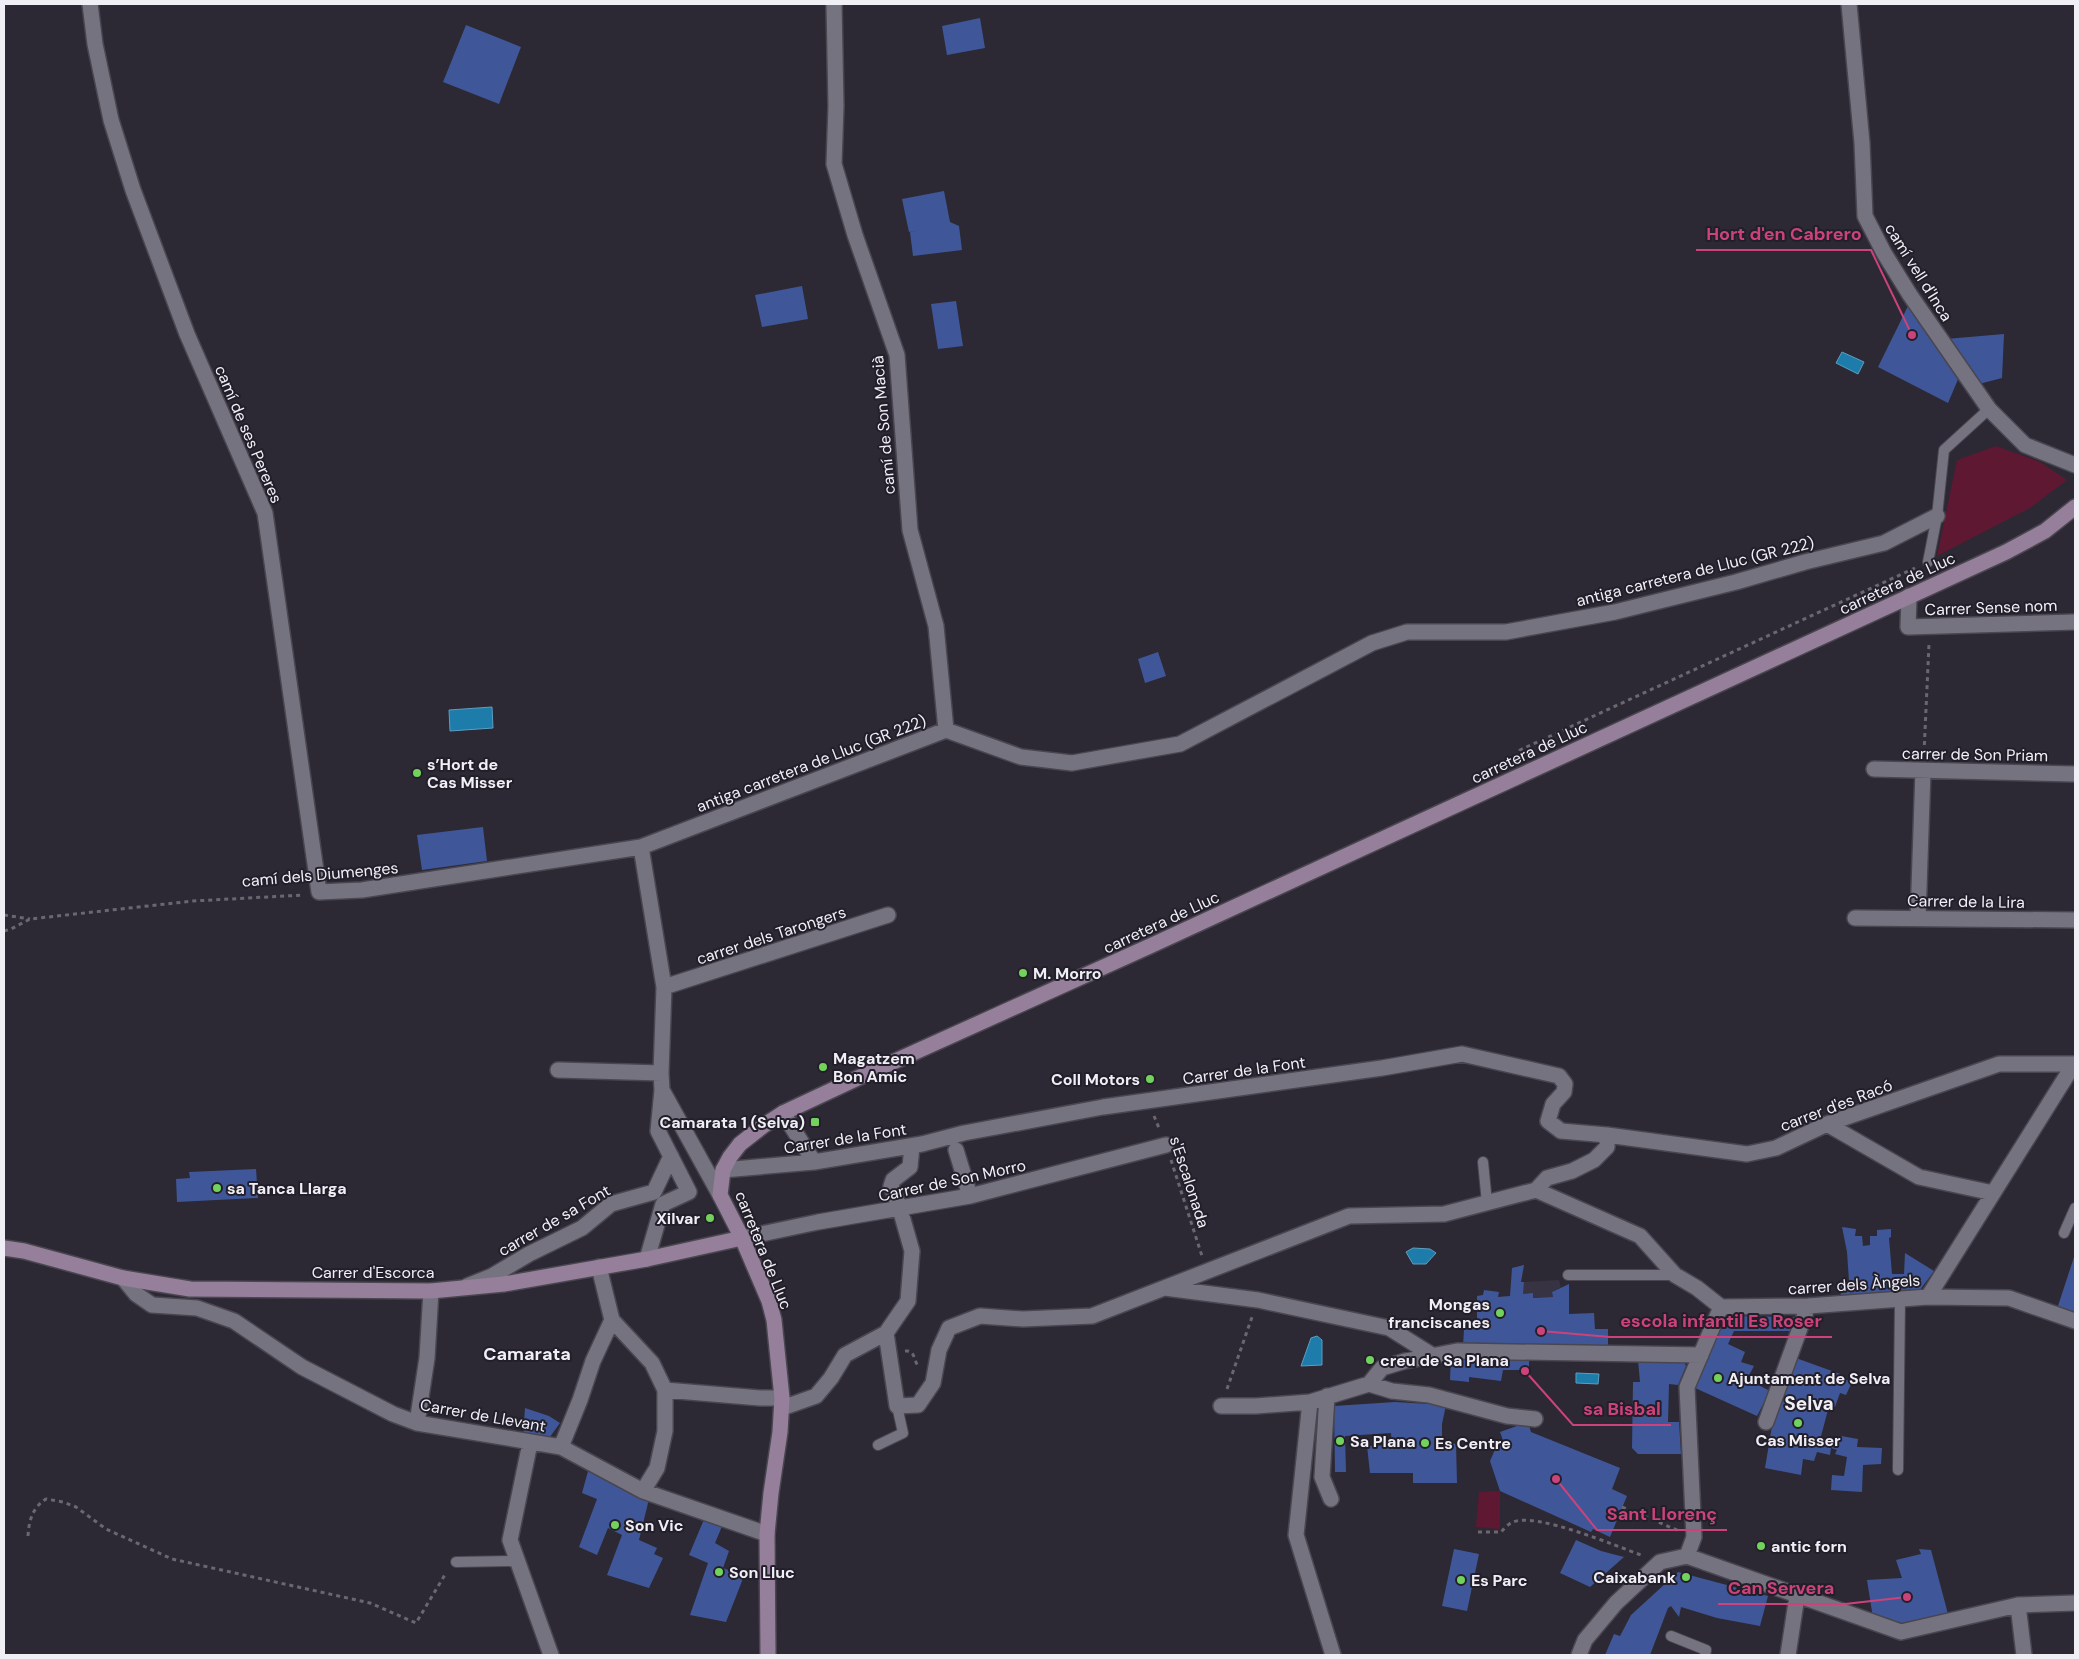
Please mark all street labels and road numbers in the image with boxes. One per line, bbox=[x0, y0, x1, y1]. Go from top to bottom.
street label: camí vell d'Inca bbox=[1880, 219, 1957, 325]
street label: camí de Son Macià bbox=[867, 355, 900, 495]
street label: camí de ses Pereres bbox=[210, 362, 287, 506]
street label: antiga carretera de Lluc (GR 222) bbox=[1574, 532, 1816, 611]
street label: carretera de Lluc bbox=[1836, 547, 1959, 620]
street label: Carrer Sense nom bbox=[1924, 595, 2058, 620]
street label: antiga carretera de Lluc (GR 222) bbox=[693, 710, 929, 817]
street label: carretera de Lluc bbox=[1468, 716, 1591, 789]
street label: carrer de Son Priam bbox=[1902, 743, 2048, 766]
street label: camí dels Diumenges bbox=[241, 857, 399, 892]
street label: carretera de Lluc bbox=[1100, 886, 1223, 959]
street label: Carrer de la Lira bbox=[1907, 890, 2025, 913]
street label: carrer dels Tarongers bbox=[694, 901, 849, 970]
street label: Carrer de la Font bbox=[1181, 1051, 1307, 1090]
street label: carrer d'es Racó bbox=[1777, 1074, 1895, 1137]
street label: Carrer de la Font bbox=[782, 1118, 908, 1159]
street label: s'Escalonada bbox=[1165, 1134, 1214, 1231]
street label: Carrer de Son Morro bbox=[876, 1155, 1028, 1206]
street label: carrer de sa Font bbox=[494, 1180, 614, 1261]
street label: carretera de Lluc bbox=[730, 1188, 797, 1312]
street label: Carrer d'Escorca bbox=[312, 1262, 434, 1283]
street label: carrer dels Àngels bbox=[1787, 1269, 1921, 1300]
street label: Carrer de Llevant bbox=[418, 1394, 547, 1437]

